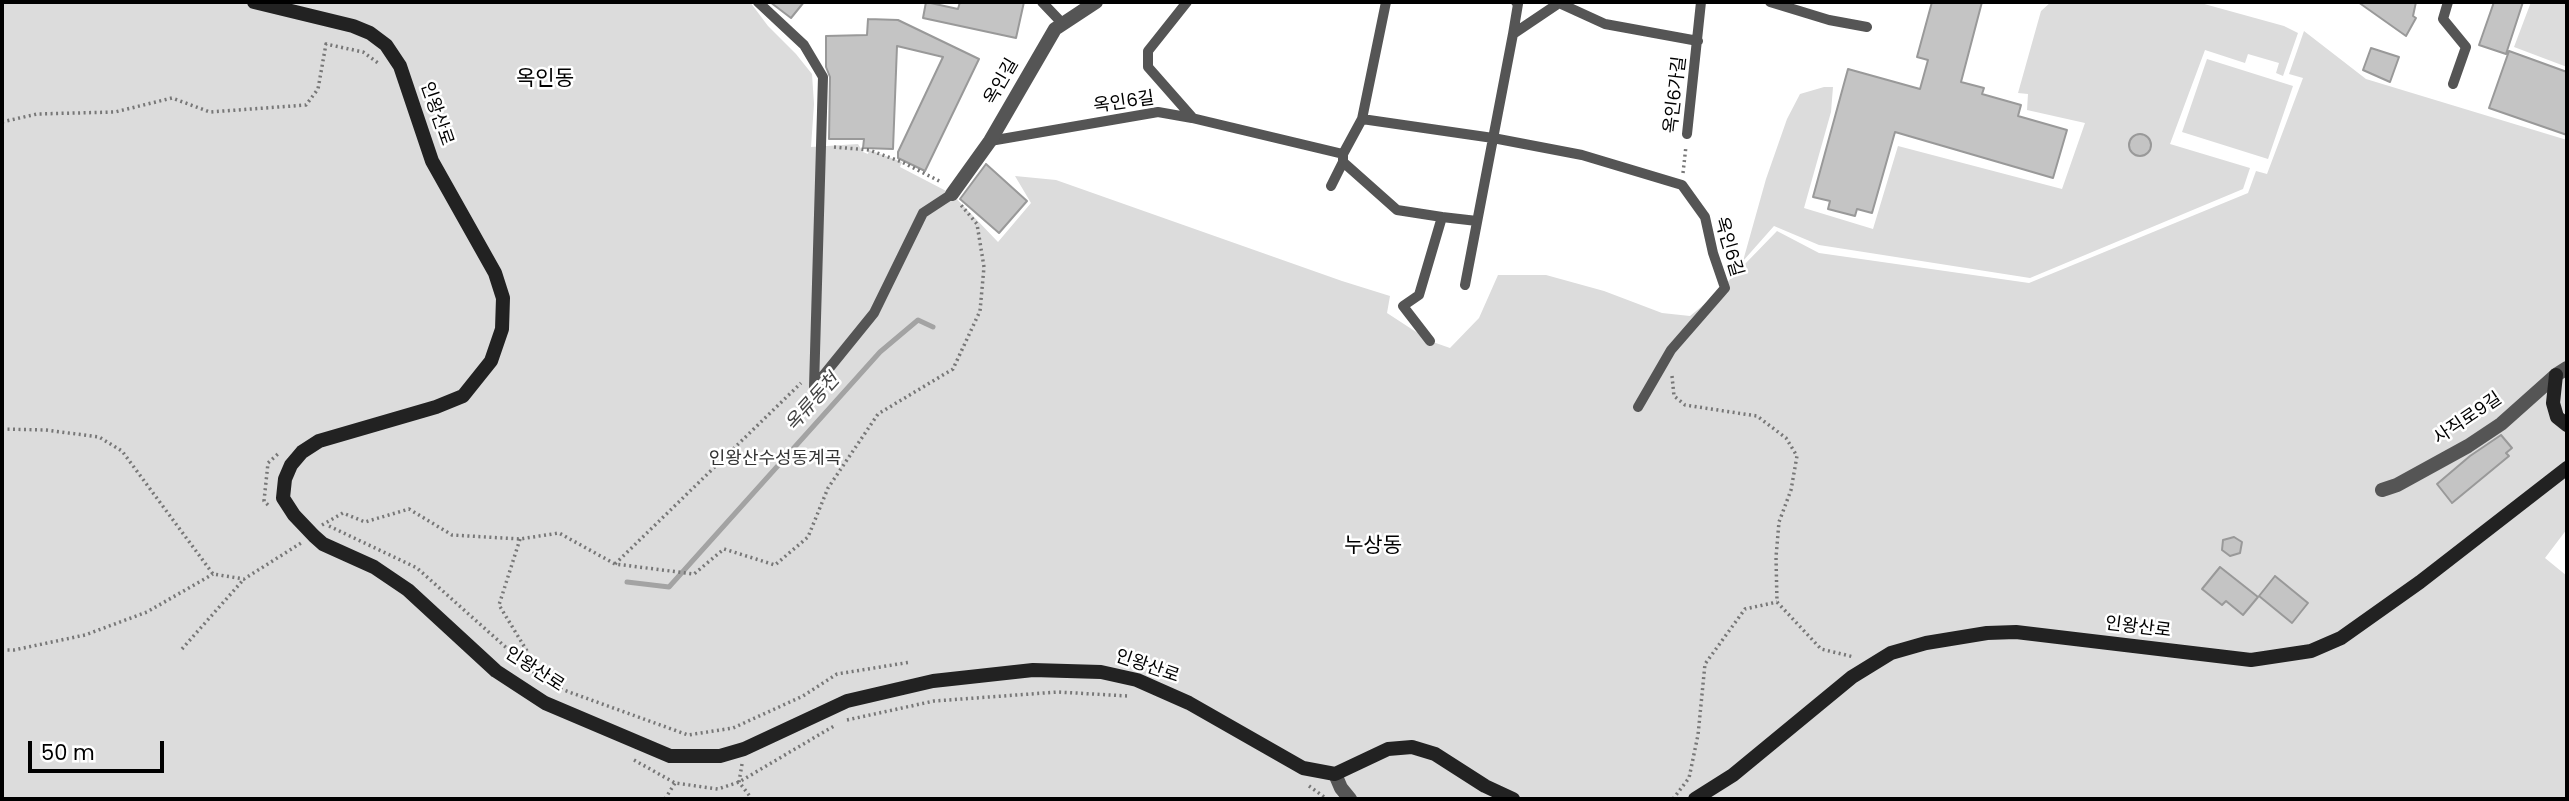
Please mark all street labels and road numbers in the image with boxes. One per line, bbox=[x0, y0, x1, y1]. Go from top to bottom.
street label: 옥인길 bbox=[980, 55, 1024, 109]
street label: 옥인6가길 bbox=[1661, 55, 1691, 135]
street label: 인왕산로 bbox=[415, 79, 457, 149]
street label: 옥인6길 bbox=[1092, 88, 1156, 118]
street label: 옥인6길 bbox=[1709, 215, 1747, 279]
street label: 사직로9길 bbox=[2430, 388, 2506, 450]
street label: 인왕산로 bbox=[2104, 613, 2172, 643]
street label: 인왕산로 bbox=[500, 643, 568, 697]
street label: 인왕산로 bbox=[1112, 646, 1182, 688]

